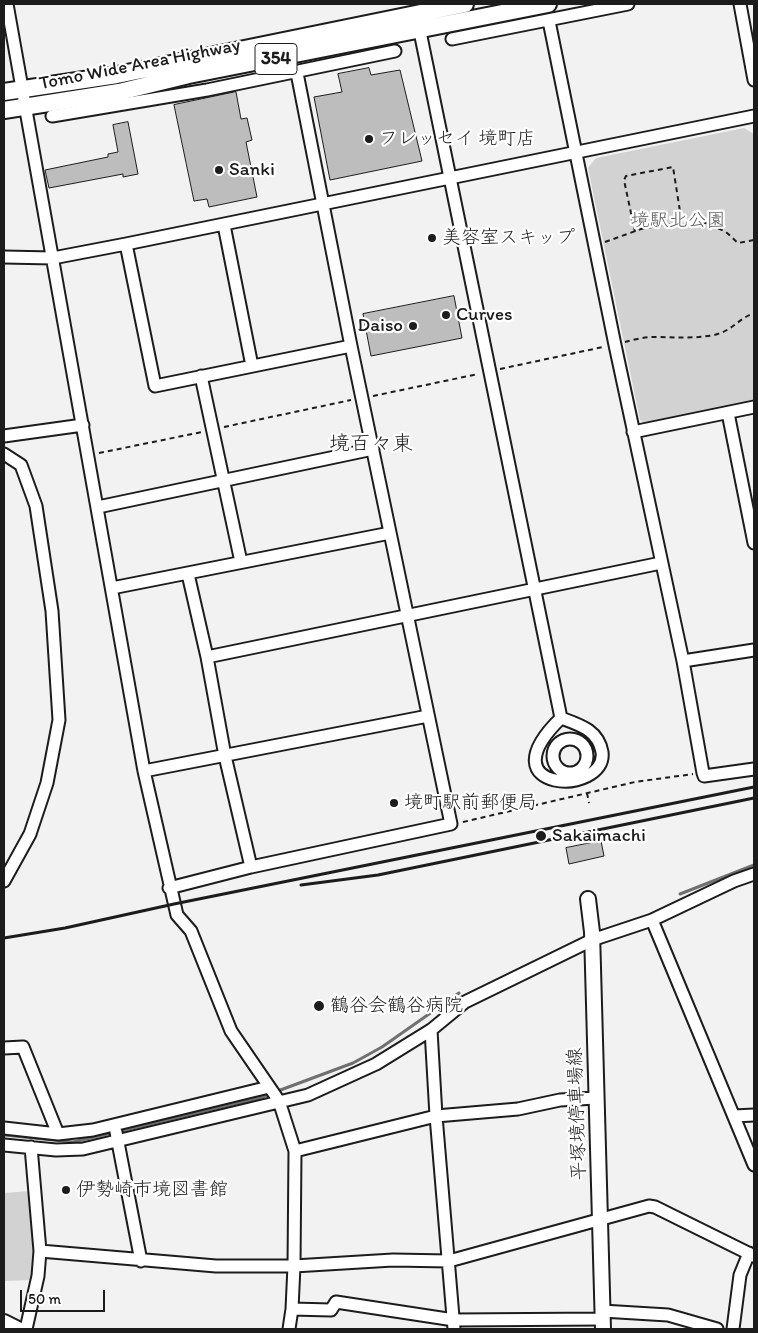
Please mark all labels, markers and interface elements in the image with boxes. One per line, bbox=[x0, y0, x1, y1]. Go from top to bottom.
street label: Tomo Wide Area Highway bbox=[38, 34, 242, 96]
road number: 354 bbox=[255, 44, 297, 74]
place label: フレッセイ 境町店 bbox=[379, 128, 535, 150]
marker: フレッセイ 境町店 bbox=[363, 133, 375, 145]
place label: Sanki bbox=[229, 159, 275, 181]
marker: Sanki bbox=[213, 164, 225, 176]
park label: 境駅北公園 bbox=[631, 210, 725, 232]
place label: 美容室スキップ bbox=[442, 227, 575, 249]
marker: 美容室スキップ bbox=[426, 232, 438, 244]
place label: Curves bbox=[456, 304, 512, 326]
marker: Curves bbox=[440, 309, 452, 321]
place label: Daiso bbox=[358, 315, 403, 337]
marker: Daiso bbox=[407, 320, 419, 332]
district label: 境百々東 bbox=[329, 432, 413, 458]
place label: 境町駅前郵便局 bbox=[404, 792, 537, 814]
marker: 境町駅前郵便局 bbox=[388, 797, 400, 809]
place label: Sakaimachi bbox=[552, 825, 646, 847]
marker: Sakaimachi bbox=[534, 829, 548, 843]
place label: 鶴谷会鶴谷病院 bbox=[330, 995, 463, 1017]
marker: 鶴谷会鶴谷病院 bbox=[312, 999, 326, 1013]
street label: 平塚境停車場線 bbox=[564, 1047, 592, 1181]
place label: 伊勢崎市境図書館 bbox=[76, 1179, 228, 1201]
marker: 伊勢崎市境図書館 bbox=[60, 1184, 72, 1196]
scale bar bbox=[22, 1280, 108, 1312]
text: 50 m bbox=[28, 1290, 61, 1308]

